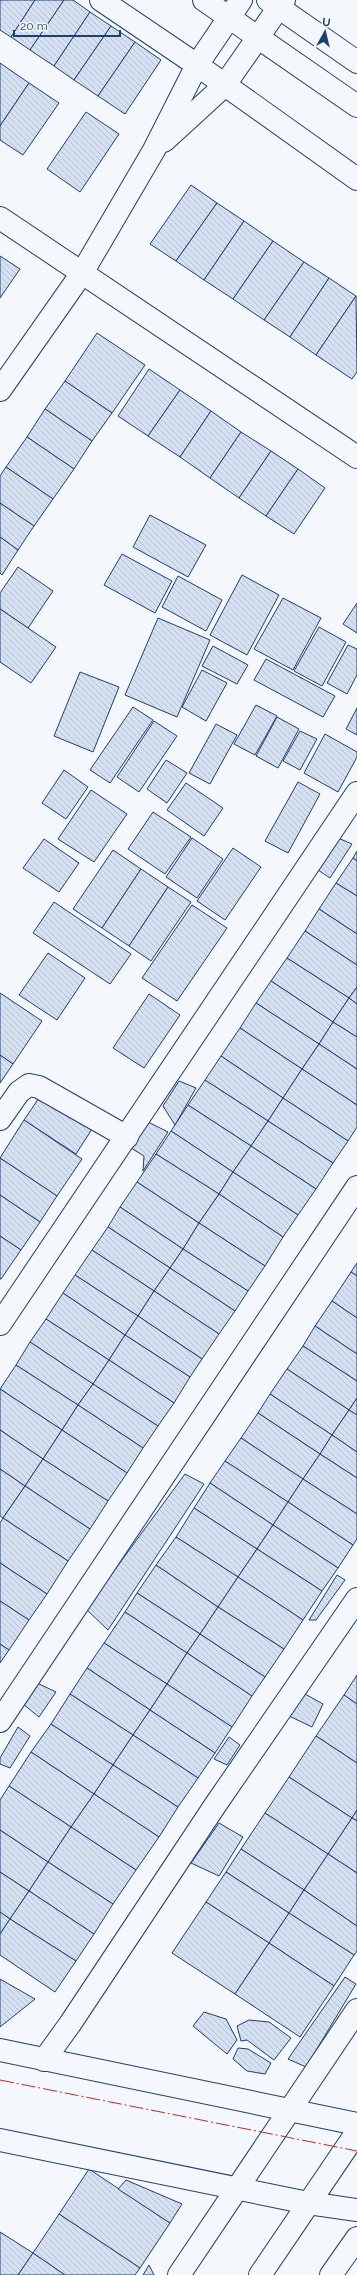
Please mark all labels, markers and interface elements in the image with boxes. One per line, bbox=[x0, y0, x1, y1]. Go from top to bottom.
scale bar bbox=[14, 12, 120, 38]
north arrow bbox=[305, 12, 345, 52]
text: U bbox=[321, 16, 331, 30]
text: 20 m bbox=[20, 19, 48, 33]

